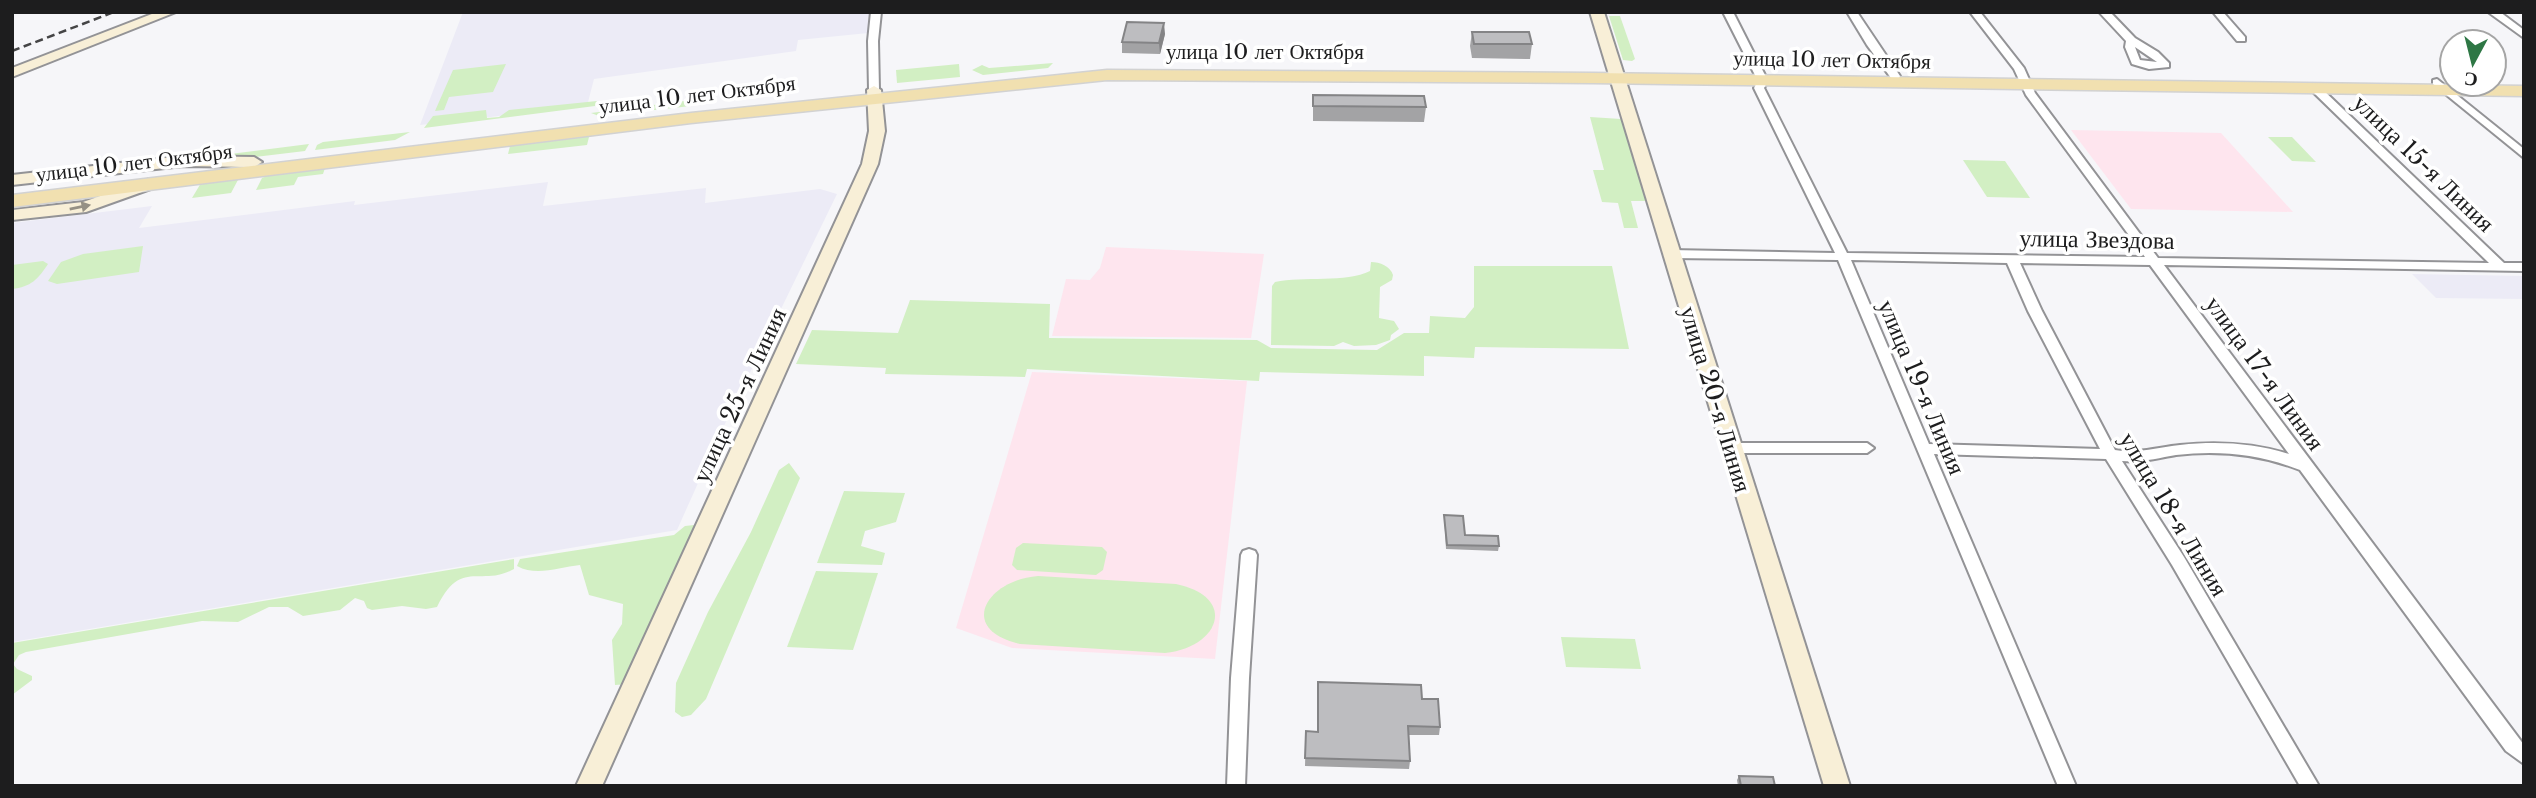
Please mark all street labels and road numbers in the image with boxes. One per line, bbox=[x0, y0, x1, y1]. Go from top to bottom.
street label: улица 10 лет Октября bbox=[1166, 39, 1364, 65]
street label: улица 10 лет Октября bbox=[1733, 45, 1931, 75]
street label: улица 10 лет Октября bbox=[597, 70, 797, 120]
street label: улица 15-я Линия bbox=[2347, 88, 2501, 238]
street label: улица 10 лет Октября bbox=[34, 138, 234, 188]
street label: улица Звездова bbox=[2019, 223, 2175, 255]
street label: улица 17-я Линия bbox=[2199, 290, 2331, 456]
street label: улица 19-я Линия bbox=[1872, 295, 1972, 479]
street label: улица 20-я Линия bbox=[1674, 302, 1758, 496]
street label: улица 25-я Линия bbox=[686, 303, 792, 487]
street label: улица 18-я Линия bbox=[2114, 427, 2234, 601]

